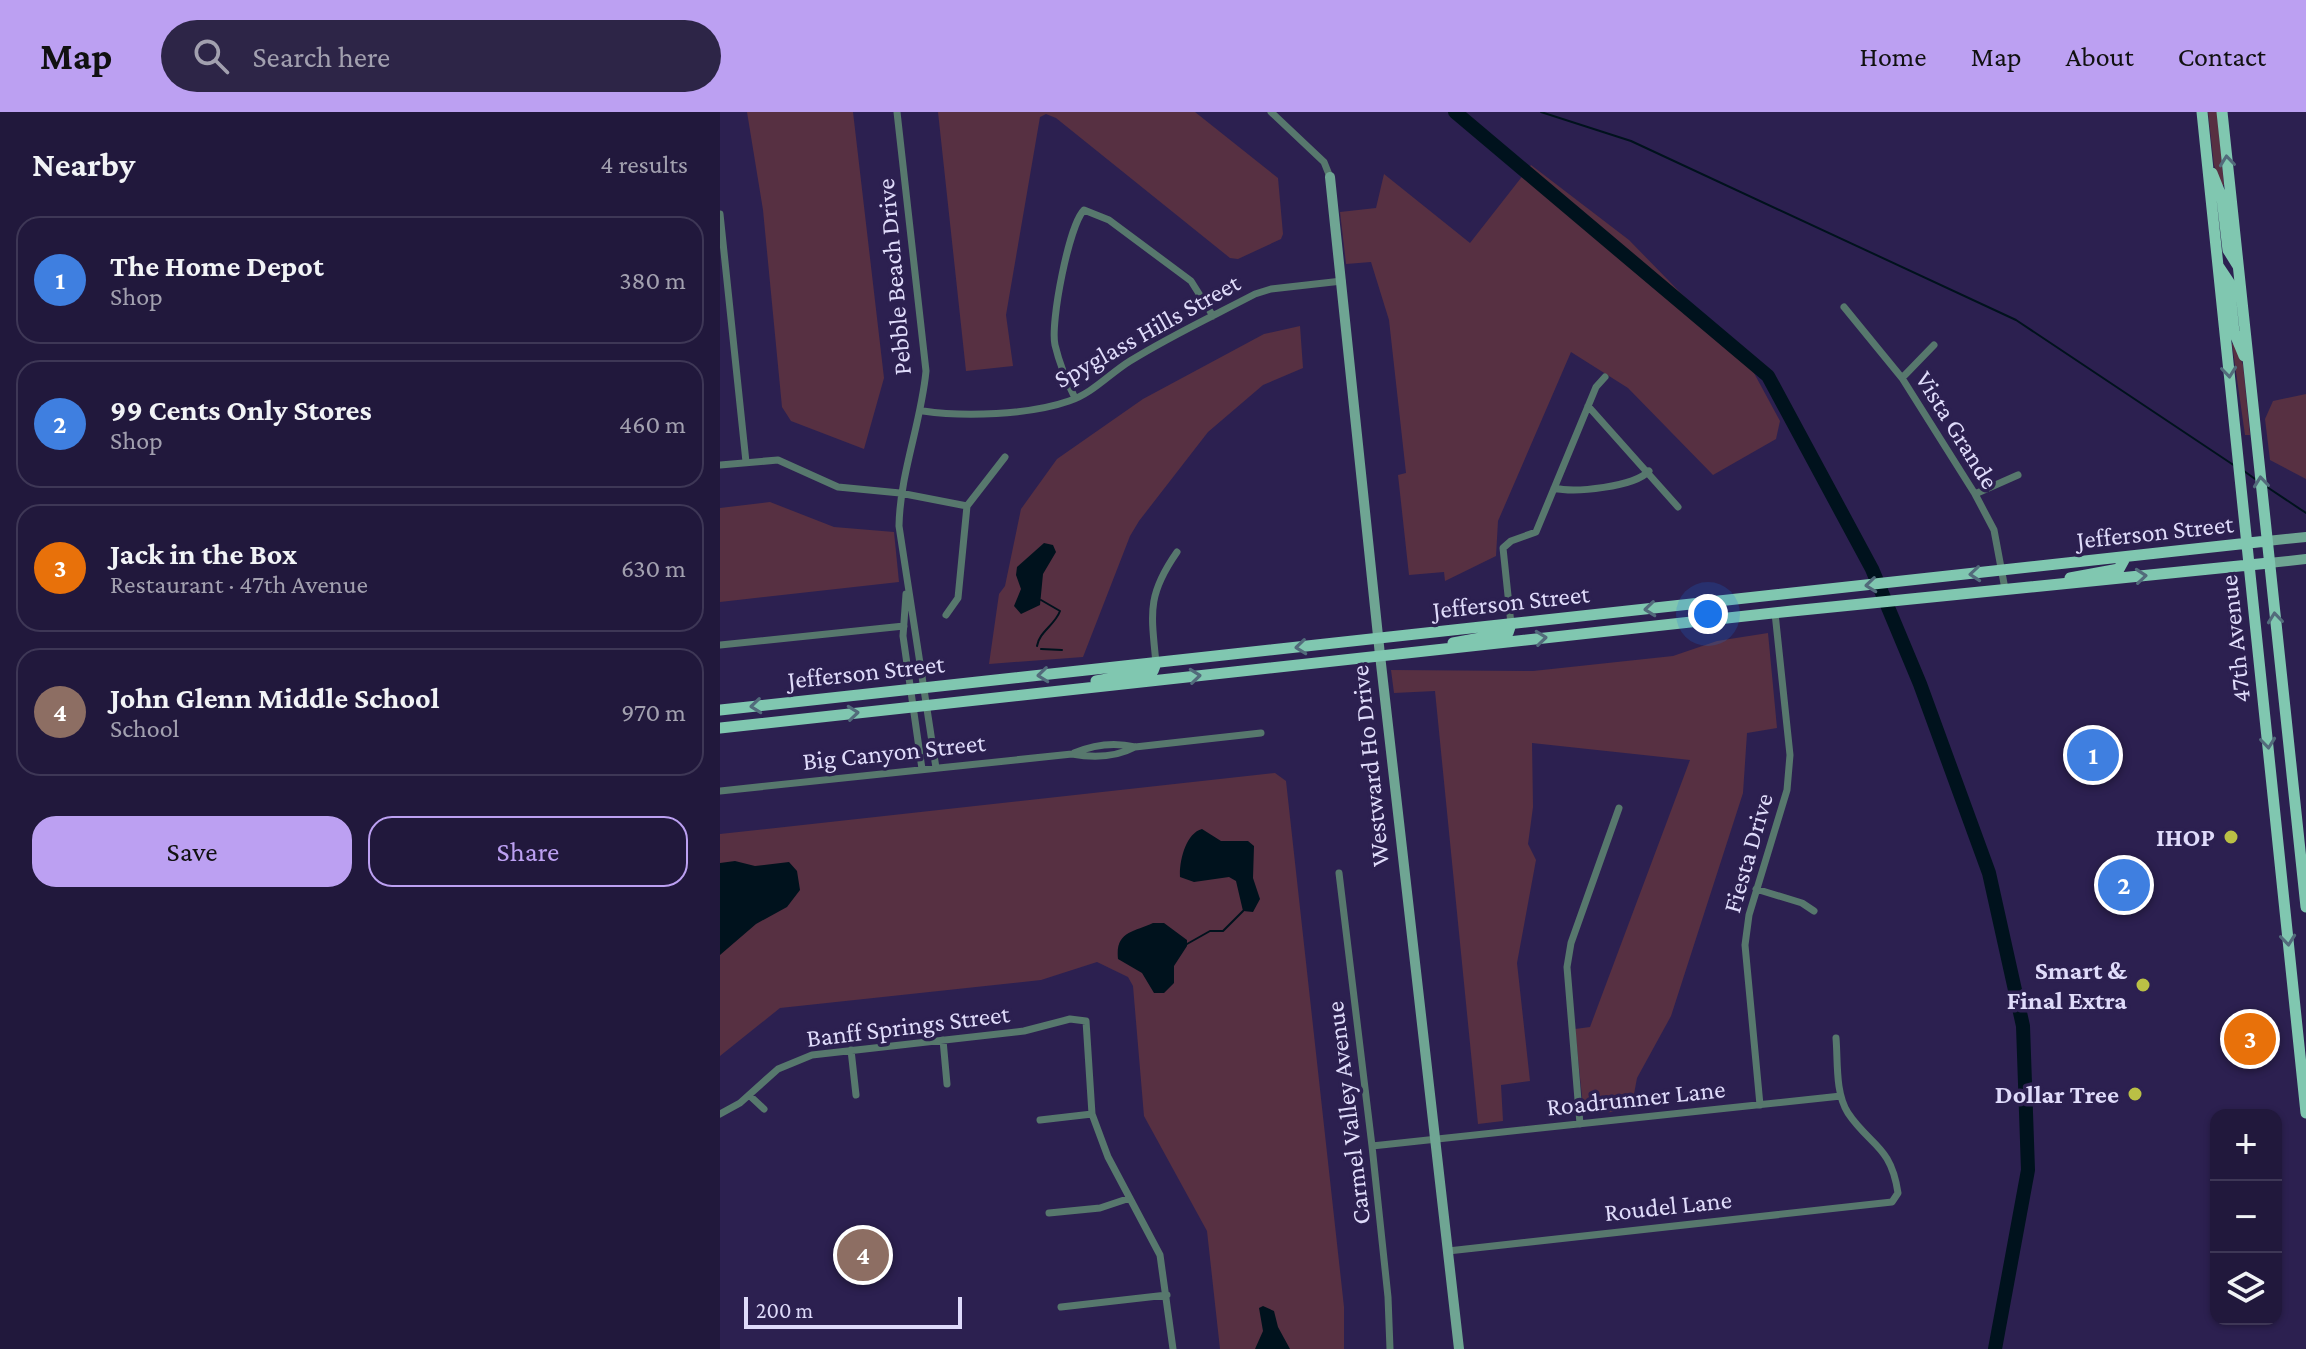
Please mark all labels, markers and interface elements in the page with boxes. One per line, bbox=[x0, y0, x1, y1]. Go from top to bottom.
search box bbox=[161, 20, 721, 92]
icon: search bbox=[189, 34, 233, 78]
text: Map bbox=[40, 35, 113, 77]
text: Search here bbox=[253, 40, 390, 73]
text: Home bbox=[1860, 41, 1927, 72]
text: Map bbox=[1971, 41, 2022, 72]
text: About bbox=[2066, 41, 2134, 72]
text: Contact bbox=[2178, 41, 2266, 72]
text: Nearby bbox=[32, 146, 135, 183]
text: 4 results bbox=[600, 150, 688, 179]
one-way arrow bbox=[2219, 154, 2236, 167]
street label: Pebble Beach Drive bbox=[871, 177, 917, 377]
text: The Home Depot bbox=[110, 249, 324, 282]
text: 1 bbox=[55, 266, 65, 295]
text: 380 m bbox=[619, 266, 686, 295]
street label: Spyglass Hills Street bbox=[1049, 268, 1245, 394]
text: Shop bbox=[110, 282, 163, 311]
street label: Vista Grande bbox=[1909, 366, 2005, 494]
one-way arrow bbox=[2221, 366, 2238, 379]
text: 99 Cents Only Stores bbox=[110, 393, 372, 426]
text: 2 bbox=[53, 410, 67, 439]
text: 460 m bbox=[619, 410, 686, 439]
text: Shop bbox=[110, 426, 163, 455]
one-way arrow bbox=[2252, 475, 2269, 488]
street label: Jefferson Street bbox=[2073, 509, 2235, 555]
text: Jack in the Box bbox=[110, 537, 297, 570]
text: 3 bbox=[54, 554, 66, 583]
text: 630 m bbox=[621, 554, 686, 583]
one-way arrow bbox=[1968, 565, 1981, 582]
one-way arrow bbox=[2135, 568, 2148, 585]
text: Restaurant · 47th Avenue bbox=[110, 570, 368, 599]
street label: 47th Avenue bbox=[2214, 574, 2256, 704]
one-way arrow bbox=[1864, 577, 1877, 594]
street label: Jefferson Street bbox=[1429, 579, 1591, 625]
your location bbox=[1688, 594, 1728, 634]
one-way arrow bbox=[1643, 600, 1656, 617]
one-way arrow bbox=[2266, 611, 2283, 624]
one-way arrow bbox=[1535, 629, 1548, 646]
one-way arrow bbox=[1294, 638, 1307, 655]
street label: Jefferson Street bbox=[784, 649, 946, 695]
street label: Westward Ho Drive bbox=[1345, 664, 1395, 868]
one-way arrow bbox=[1036, 666, 1050, 683]
one-way arrow bbox=[1189, 667, 1202, 684]
text: John Glenn Middle School bbox=[110, 681, 439, 714]
text: 4 bbox=[53, 698, 67, 727]
text: 970 m bbox=[621, 698, 686, 727]
one-way arrow bbox=[750, 698, 763, 715]
one-way arrow bbox=[847, 705, 860, 722]
text: School bbox=[110, 714, 179, 743]
pin: 1 bbox=[2067, 725, 2119, 785]
street label: Big Canyon Street bbox=[801, 728, 987, 776]
one-way arrow bbox=[2259, 737, 2276, 750]
street label: Fiesta Drive bbox=[1717, 790, 1779, 916]
button: Save bbox=[32, 816, 352, 887]
button: Share bbox=[368, 816, 688, 887]
place label: IHOP bbox=[2156, 823, 2215, 852]
marker: IHOP bbox=[2222, 828, 2240, 846]
pin: 2 bbox=[2098, 855, 2150, 915]
one-way arrow bbox=[2280, 933, 2297, 946]
place label: Smart & Final Extra bbox=[2007, 956, 2128, 1015]
marker: Smart & Final Extra bbox=[2134, 976, 2152, 994]
street label: Banff Springs Street bbox=[805, 999, 1012, 1053]
street label: Carmel Valley Avenue bbox=[1320, 1000, 1376, 1226]
pin: 3 bbox=[2224, 1009, 2276, 1069]
street label: Roadrunner Lane bbox=[1545, 1074, 1727, 1122]
place label: Dollar Tree bbox=[1995, 1080, 2119, 1109]
marker: Dollar Tree bbox=[2126, 1085, 2144, 1103]
map controls bbox=[2210, 1109, 2282, 1325]
button: + bbox=[2210, 1109, 2282, 1181]
button: − bbox=[2210, 1181, 2282, 1253]
street label: Roudel Lane bbox=[1603, 1185, 1733, 1227]
pin: 4 bbox=[837, 1225, 889, 1285]
button: layers bbox=[2210, 1253, 2282, 1325]
scale bar bbox=[744, 1293, 962, 1329]
text: 200 m bbox=[756, 1298, 813, 1323]

